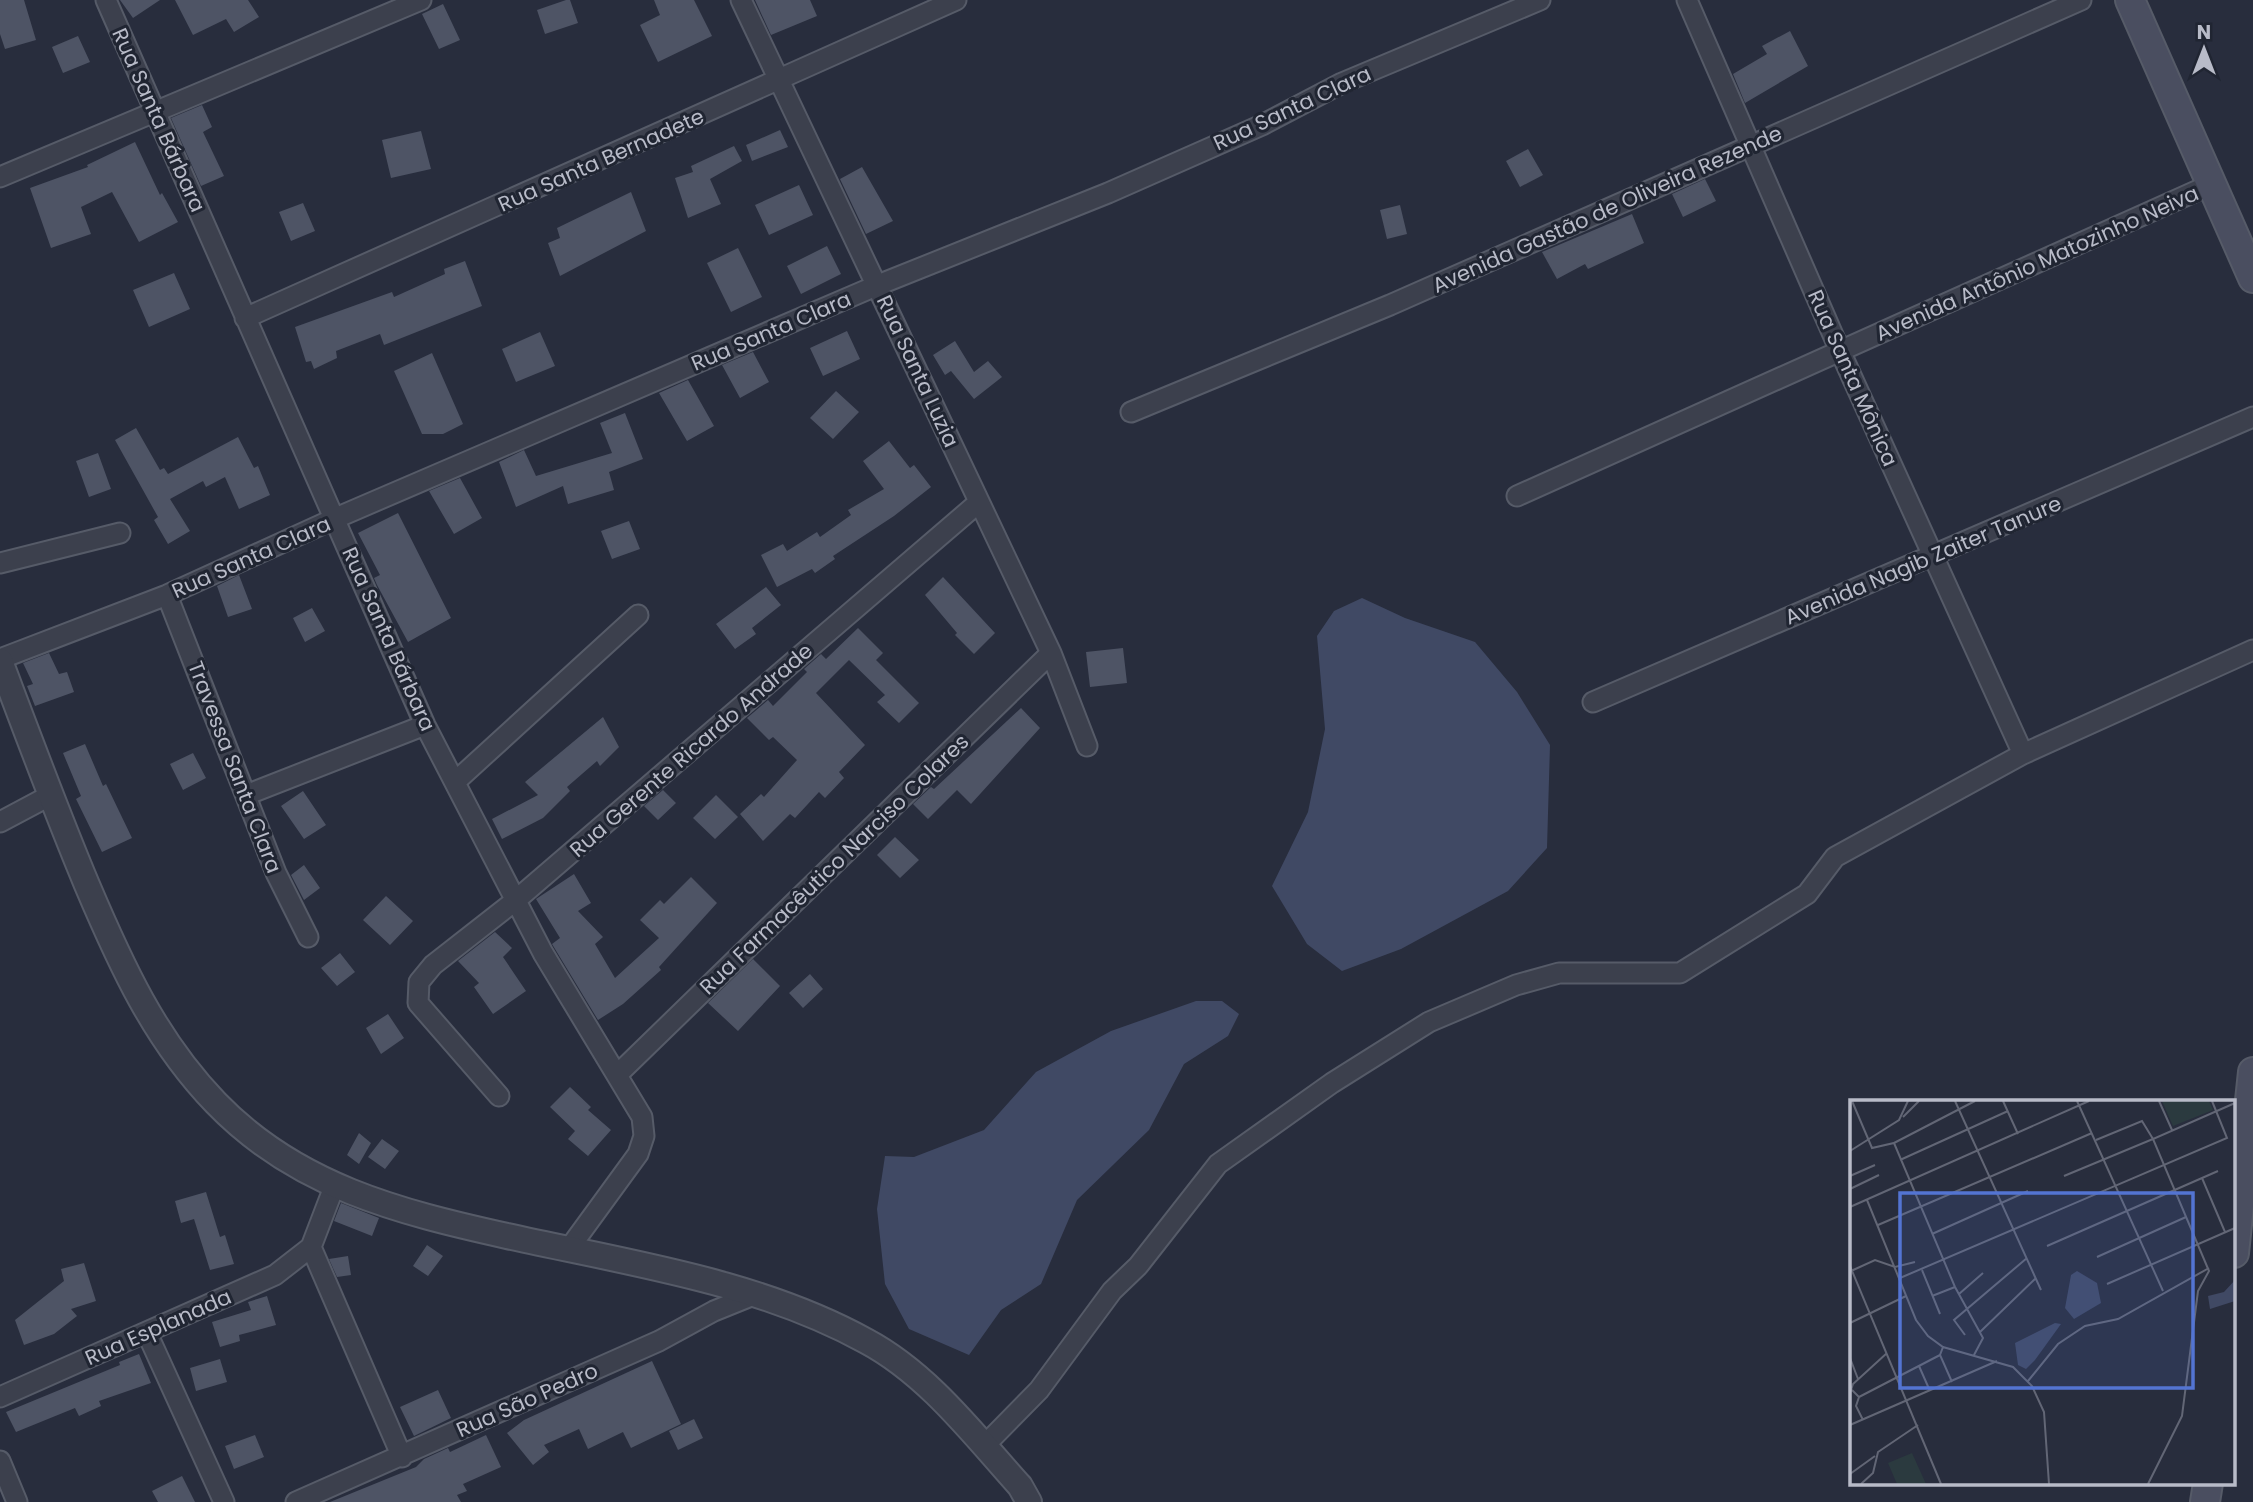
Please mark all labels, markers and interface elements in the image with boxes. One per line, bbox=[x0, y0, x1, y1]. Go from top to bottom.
north arrow bbox=[2169, 14, 2239, 84]
text: N bbox=[2197, 19, 2211, 46]
street label: Rua Santa Bárbara bbox=[105, 23, 213, 217]
street label: Rua Santa Clara bbox=[1208, 59, 1376, 157]
street label: Rua Santa Bernadete bbox=[493, 101, 709, 219]
street label: Avenida Gastão de Oliveira Rezende bbox=[1427, 118, 1787, 300]
street label: Avenida Antônio Matozinho Neiva bbox=[1871, 178, 2203, 348]
street label: Rua Santa Clara bbox=[687, 284, 855, 378]
street label: Rua Santa Mônica bbox=[1801, 285, 1905, 471]
street label: Rua Santa Luzia bbox=[870, 290, 966, 452]
street label: Avenida Nagib Zaiter Tanure bbox=[1780, 488, 2066, 632]
street label: Rua Santa Clara bbox=[167, 509, 335, 605]
street label: Rua Santa Bárbara bbox=[335, 542, 443, 736]
street label: Rua Gerente Ricardo Andrade bbox=[563, 636, 819, 864]
street label: Travessa Santa Clara bbox=[181, 657, 289, 877]
street label: Rua Farmacêutico Narciso Colares bbox=[693, 727, 975, 1001]
inset map bbox=[1850, 1100, 2236, 1484]
street label: Rua Esplanada bbox=[80, 1282, 236, 1372]
street label: Rua São Pedro bbox=[452, 1356, 602, 1444]

